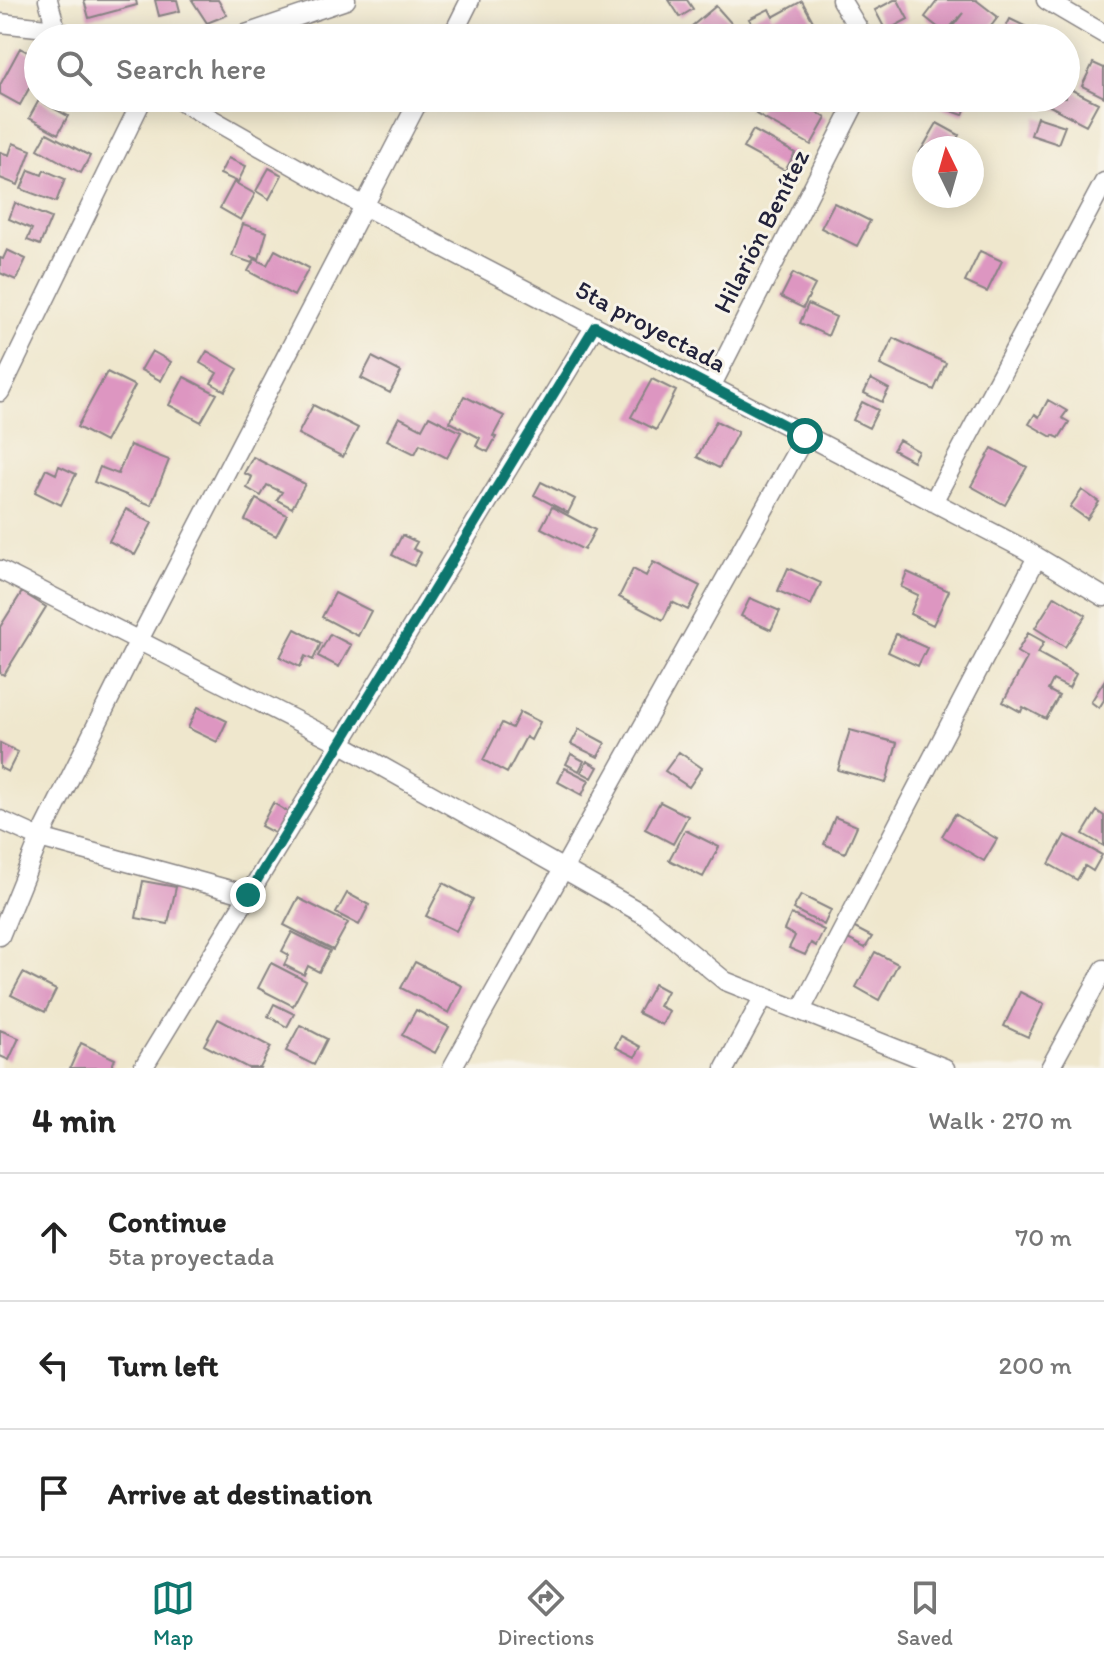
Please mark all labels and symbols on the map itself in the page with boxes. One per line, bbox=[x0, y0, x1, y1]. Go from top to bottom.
north arrow bbox=[912, 136, 984, 208]
street label: Hilarión Benítez bbox=[706, 144, 816, 318]
street label: 5ta proyectada bbox=[570, 273, 732, 379]
route start bbox=[787, 418, 823, 454]
route end bbox=[230, 877, 266, 913]

